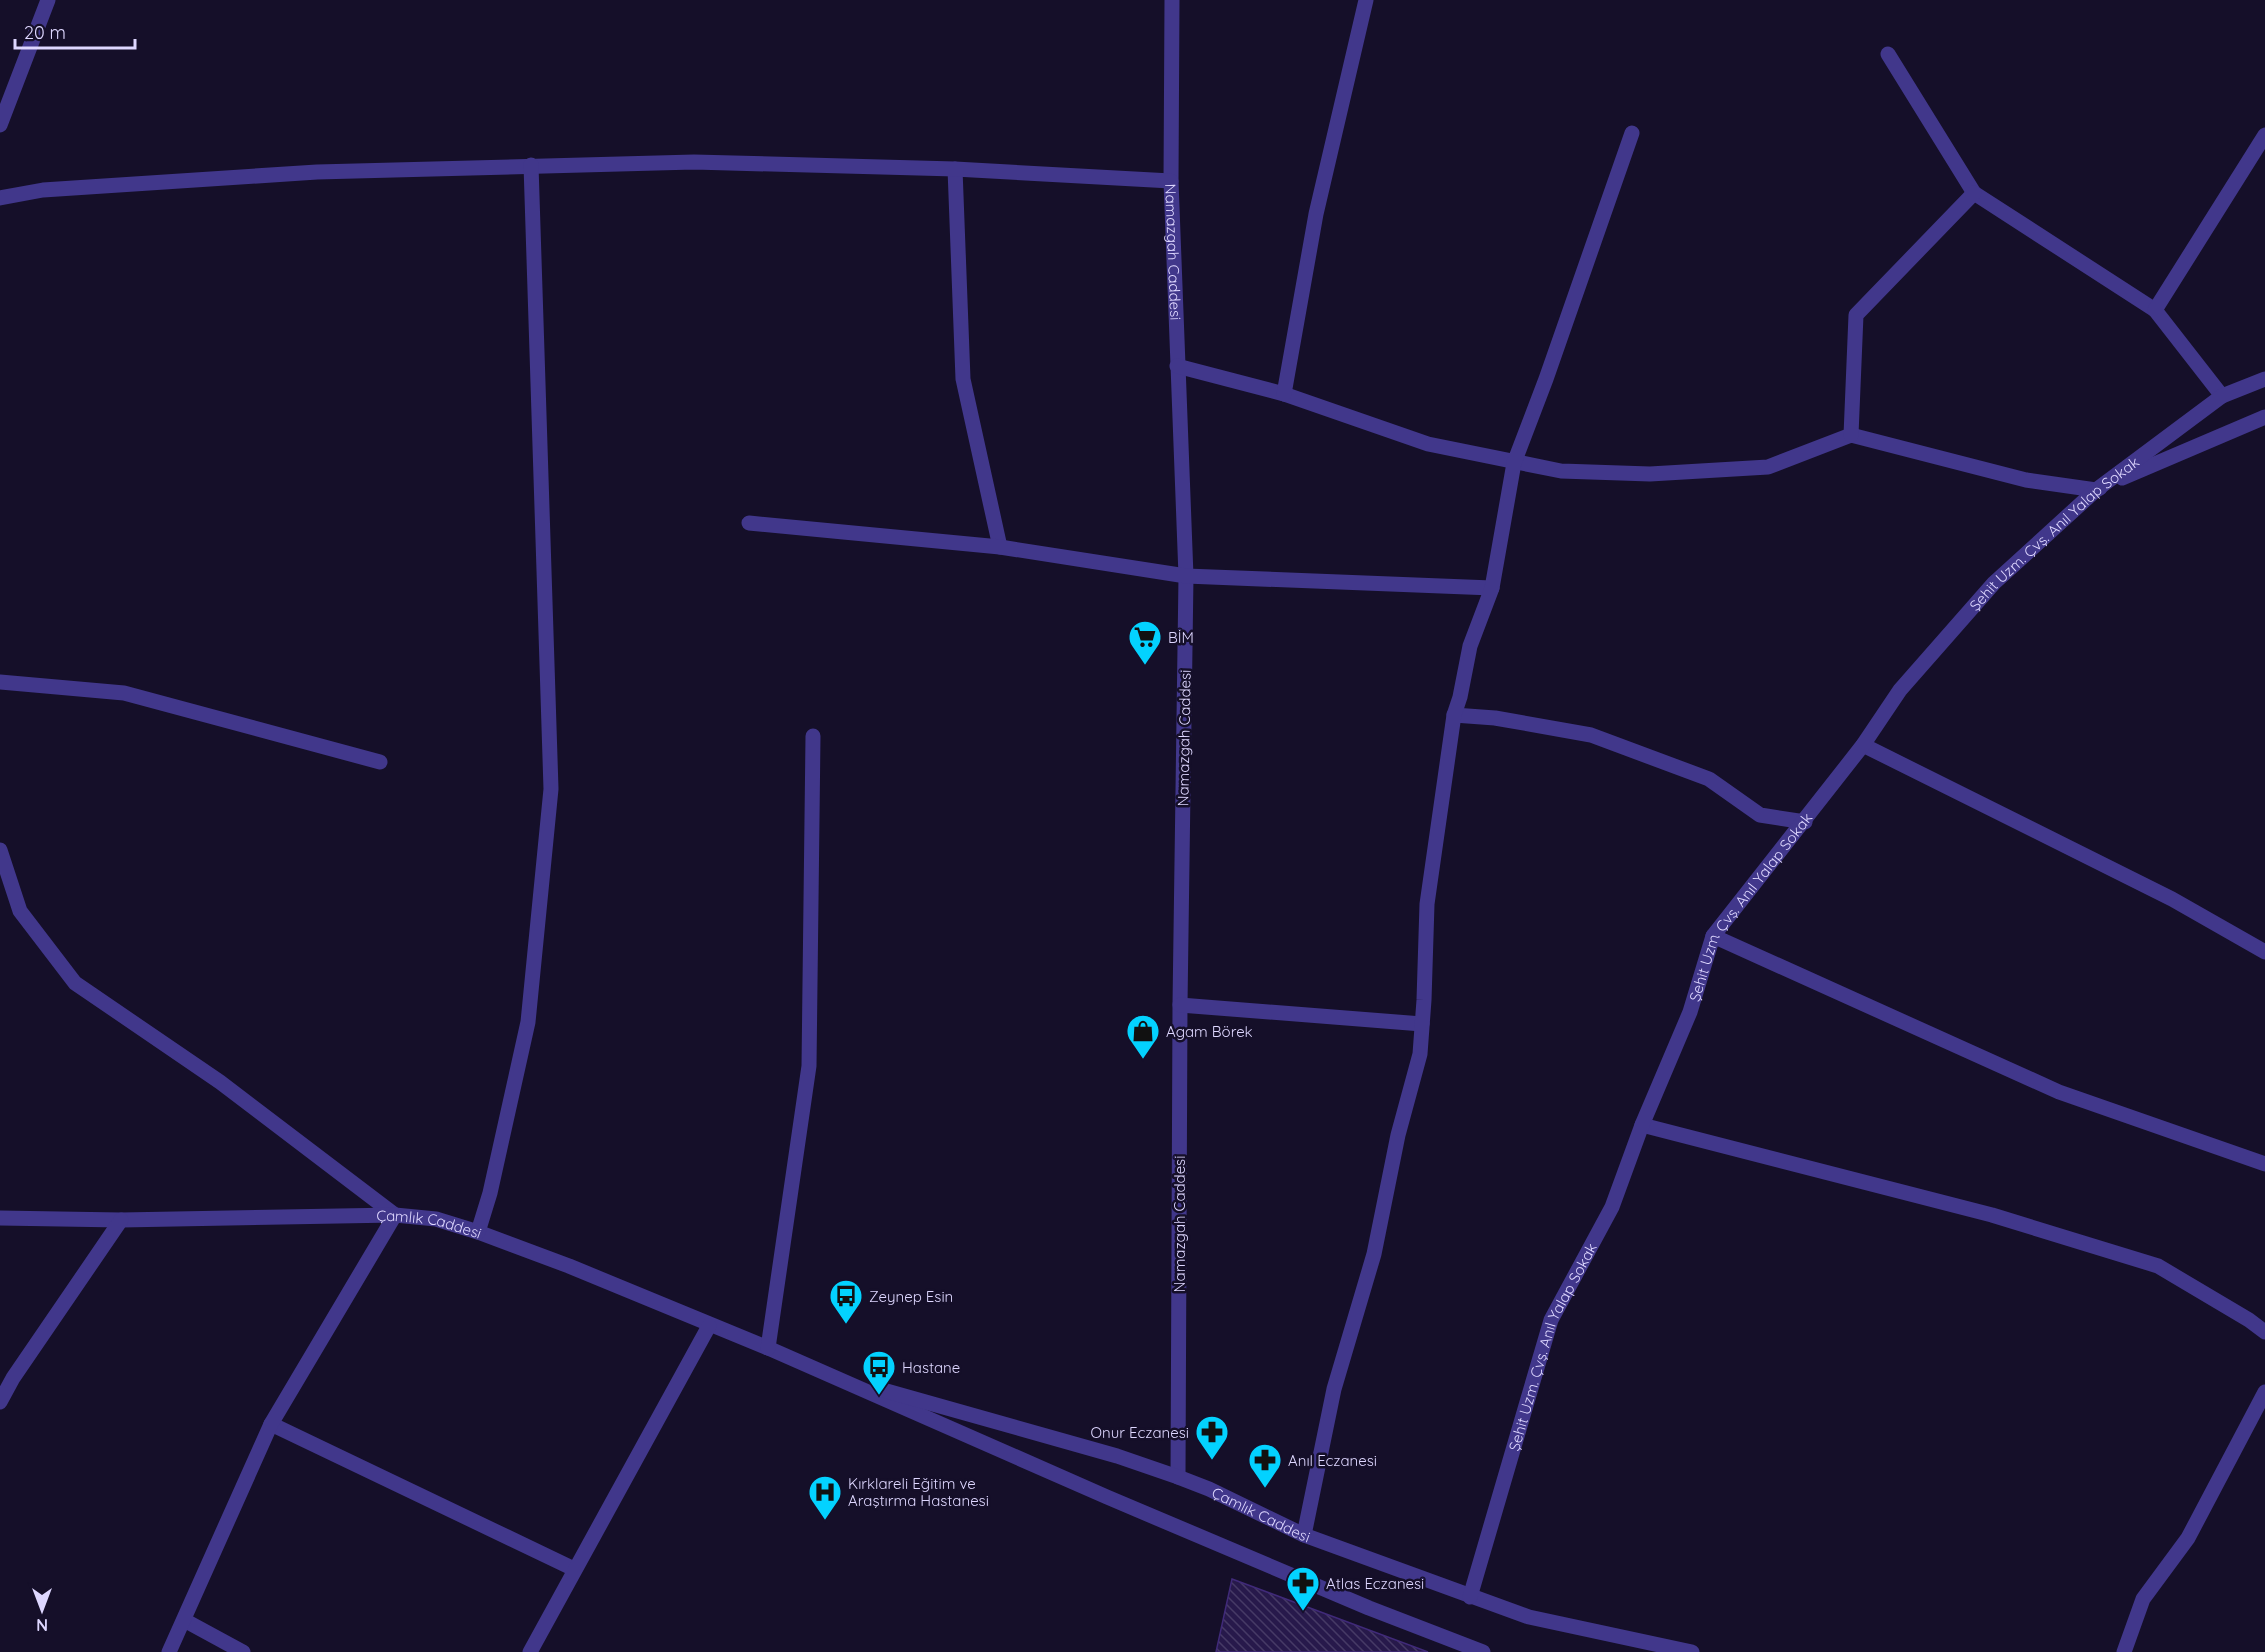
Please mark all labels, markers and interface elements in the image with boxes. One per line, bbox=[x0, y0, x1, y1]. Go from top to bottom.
scale bar bbox=[15, 12, 135, 50]
text: 20 m bbox=[24, 21, 66, 44]
street label: Namazgah Caddesi bbox=[1162, 183, 1186, 321]
street label: Şehit Uzm. Çvş. Anıl Yalap Sokak bbox=[1965, 452, 2143, 614]
supermarket icon: BİM bbox=[1127, 619, 1163, 666]
place label: BİM bbox=[1168, 628, 1194, 647]
street label: Namazgah Caddesi bbox=[1173, 669, 1195, 807]
street label: Şehit Uzm. Çvş. Anıl Yalap Sokak bbox=[1684, 808, 1816, 1004]
shop icon: Agam Börek bbox=[1125, 1013, 1161, 1060]
place label: Agam Börek bbox=[1166, 1022, 1253, 1041]
street label: Namazgah Caddesi bbox=[1170, 1156, 1189, 1292]
street label: Çamlık Caddesi bbox=[376, 1205, 484, 1242]
street label: Şehit Uzm. Çvş. Anıl Yalap Sokak bbox=[1504, 1239, 1600, 1453]
bus stop icon: Zeynep Esin bbox=[828, 1278, 864, 1325]
place label: Zeynep Esin bbox=[869, 1287, 953, 1306]
bus stop icon: Hastane bbox=[861, 1349, 897, 1396]
place label: Hastane bbox=[902, 1358, 960, 1377]
pharmacy icon: Onur Eczanesi bbox=[1194, 1414, 1230, 1461]
place label: Onur Eczanesi bbox=[1091, 1423, 1189, 1442]
pharmacy icon: Anıl Eczanesi bbox=[1247, 1442, 1283, 1489]
place label: Anıl Eczanesi bbox=[1288, 1451, 1377, 1470]
hospital icon: Kırklareli Eğitim ve Araştırma Hastanesi bbox=[807, 1474, 843, 1521]
place label: Kırklareli Eğitim ve Araştırma Hastanesi bbox=[848, 1474, 989, 1510]
street label: Çamlık Caddesi bbox=[1209, 1482, 1313, 1546]
pharmacy icon: Atlas Eczanesi bbox=[1285, 1565, 1321, 1612]
place label: Atlas Eczanesi bbox=[1326, 1574, 1424, 1593]
north arrow bbox=[12, 1580, 72, 1640]
text: N bbox=[36, 1615, 48, 1635]

